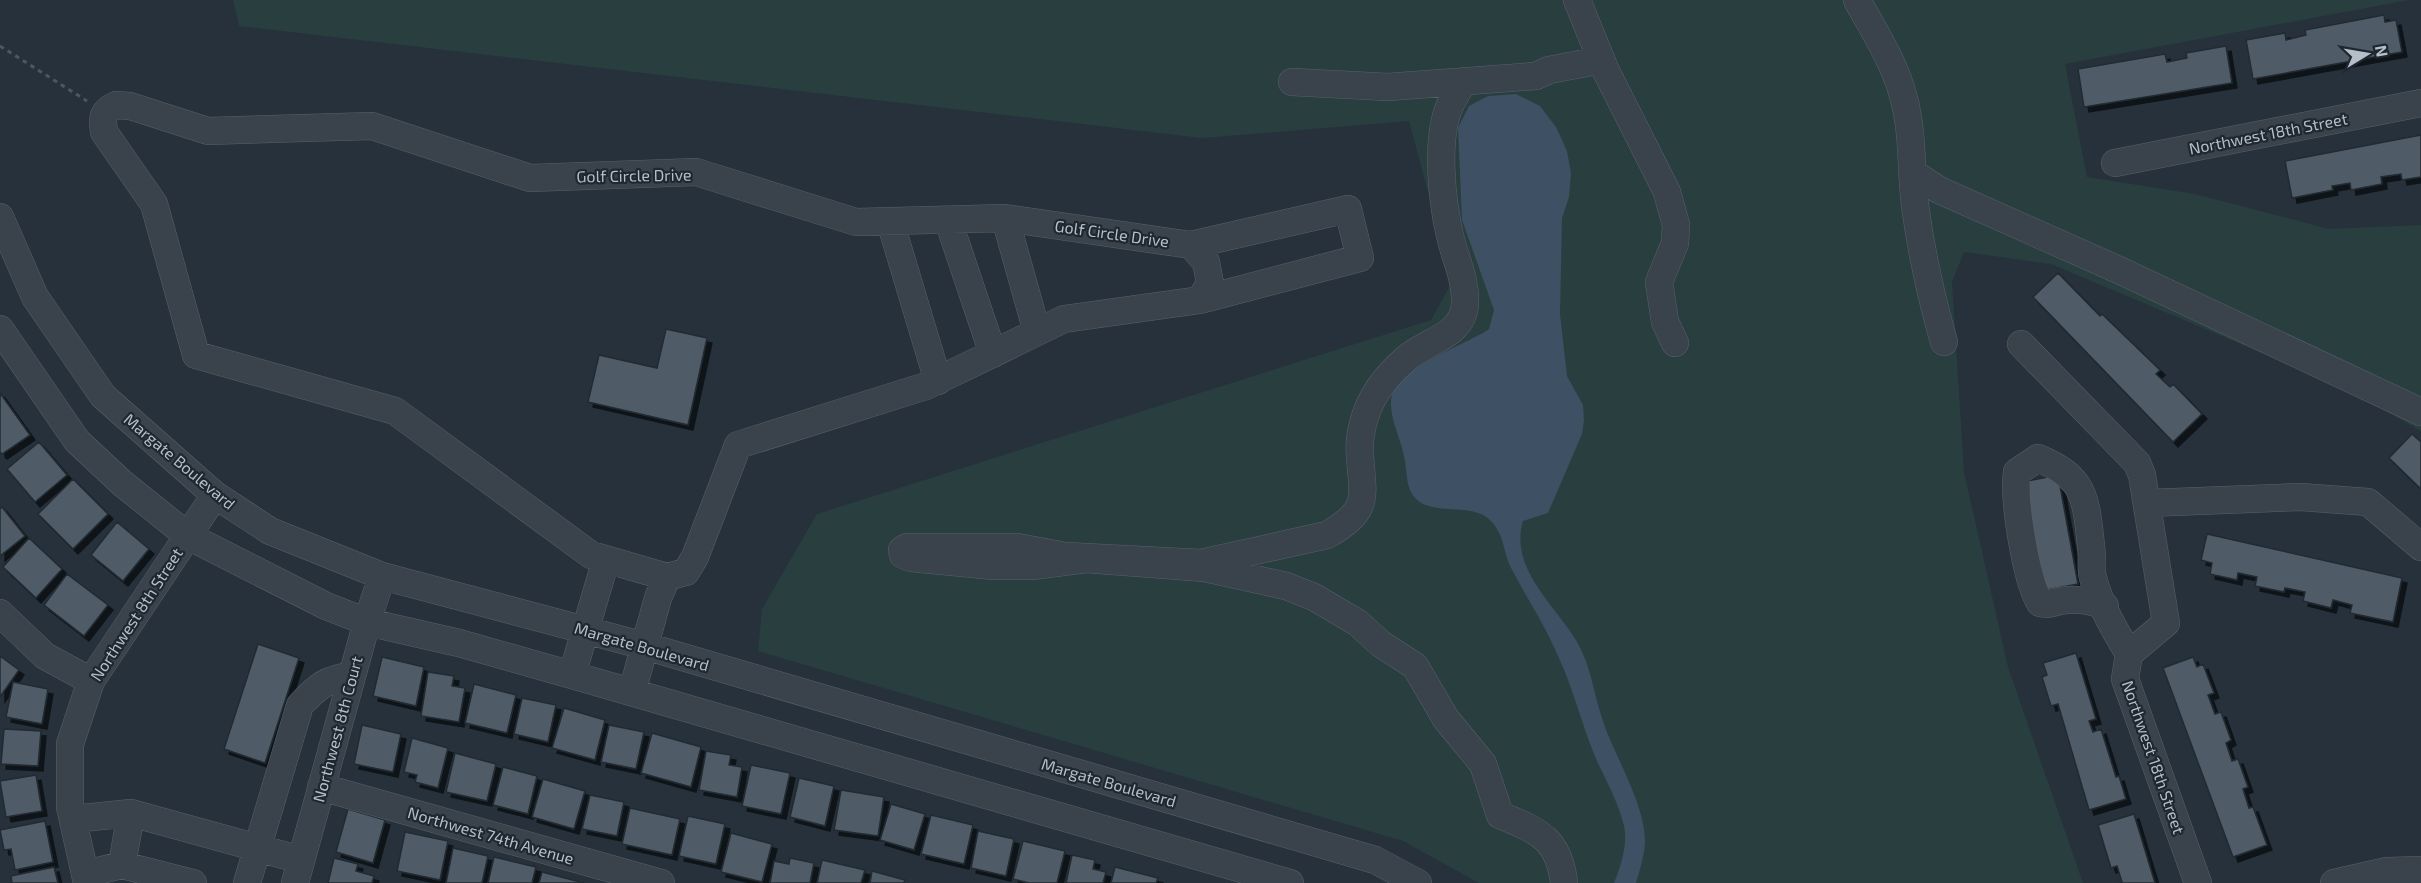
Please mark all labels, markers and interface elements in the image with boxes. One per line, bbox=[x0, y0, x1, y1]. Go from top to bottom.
north arrow bbox=[2337, 24, 2397, 84]
text: N bbox=[2372, 44, 2393, 59]
street label: Northwest 18th Street bbox=[2187, 108, 2349, 158]
street label: Golf Circle Drive bbox=[576, 164, 692, 186]
street label: Golf Circle Drive bbox=[1054, 216, 1170, 250]
street label: Margate Boulevard bbox=[121, 409, 239, 513]
street label: Northwest 8th Street bbox=[86, 544, 186, 684]
street label: Margate Boulevard bbox=[573, 618, 711, 674]
street label: Northwest 8th Court bbox=[308, 654, 366, 804]
street label: Northwest 18th Street bbox=[2119, 678, 2189, 836]
street label: Margate Boulevard bbox=[1040, 754, 1178, 810]
street label: Northwest 74th Avenue bbox=[406, 802, 576, 868]

